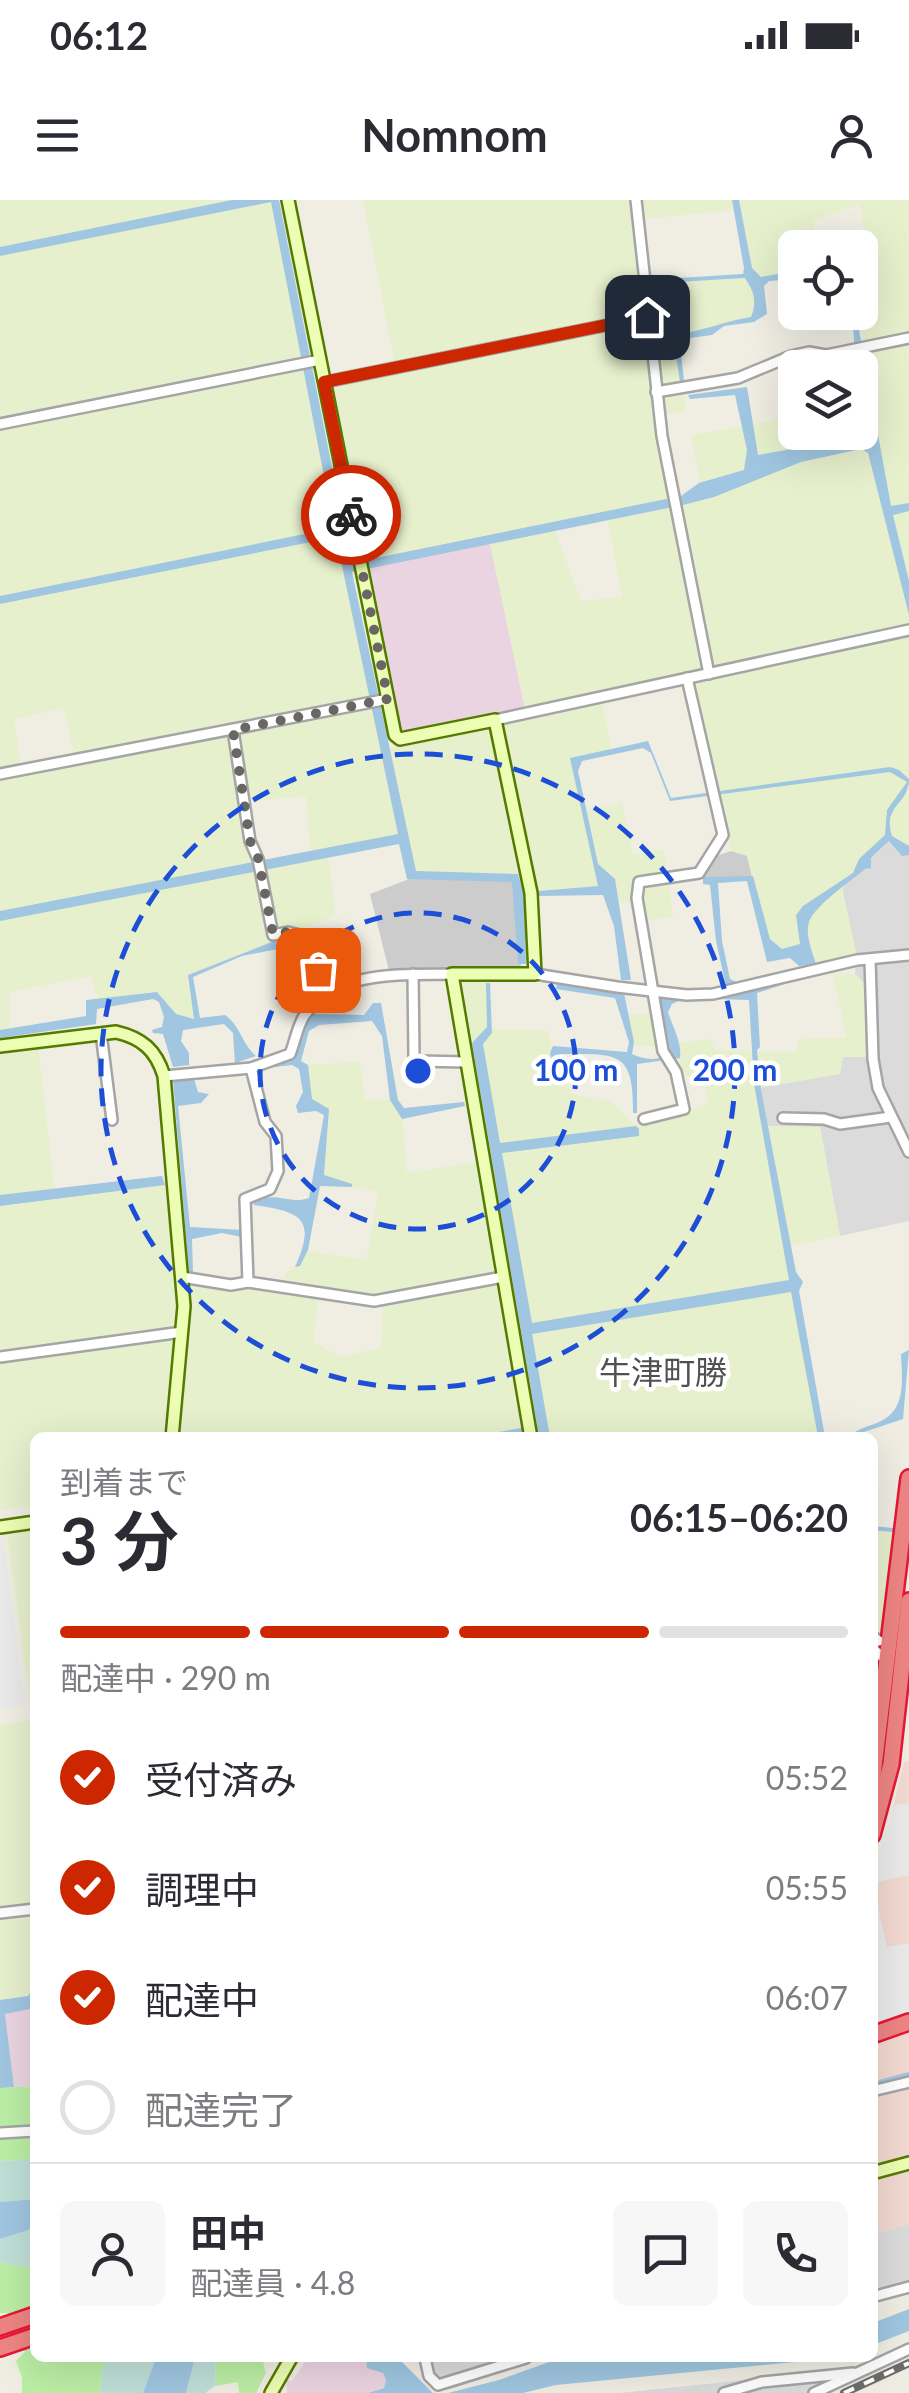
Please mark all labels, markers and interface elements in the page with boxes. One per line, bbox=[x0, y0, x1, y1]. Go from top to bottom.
text: 06:12 bbox=[50, 12, 148, 58]
icon: menu bbox=[30, 108, 85, 163]
text: Nomnom bbox=[361, 108, 548, 162]
icon: person bbox=[824, 108, 879, 163]
map controls bbox=[778, 230, 878, 450]
button: locate bbox=[778, 230, 878, 330]
pin bbox=[605, 275, 690, 360]
icon: home bbox=[620, 290, 675, 345]
button: layers bbox=[778, 350, 878, 450]
courier bbox=[301, 465, 401, 565]
icon: bike bbox=[324, 488, 379, 543]
pin bbox=[276, 928, 361, 1013]
icon: bag bbox=[291, 943, 346, 998]
text: 100 m bbox=[534, 1051, 618, 1087]
text: 200 m bbox=[693, 1051, 777, 1087]
centre of rings bbox=[400, 1053, 436, 1089]
district label: 牛津町勝 bbox=[599, 1352, 727, 1391]
text: 到着まで bbox=[60, 1462, 188, 1501]
text: 06:15–06:20 bbox=[630, 1494, 848, 1540]
text: 3 分 bbox=[60, 1501, 179, 1579]
text: 配達中 · 290 m bbox=[60, 1658, 271, 1697]
icon: check bbox=[60, 1750, 115, 1805]
text: 受付済み bbox=[145, 1756, 297, 1802]
text: 05:52 bbox=[766, 1758, 848, 1797]
icon: check bbox=[60, 1860, 115, 1915]
text: 調理中 bbox=[145, 1866, 259, 1912]
text: 05:55 bbox=[766, 1868, 848, 1907]
icon: check bbox=[60, 1970, 115, 2025]
text: 配達中 bbox=[145, 1976, 259, 2022]
text: 06:07 bbox=[766, 1978, 848, 2017]
text: 配達完了 bbox=[145, 2086, 297, 2132]
button: person bbox=[60, 2201, 165, 2306]
button: chat bbox=[613, 2201, 718, 2306]
button: phone bbox=[743, 2201, 848, 2306]
text: 田中 bbox=[190, 2209, 266, 2255]
text: 配達員 · 4.8 bbox=[190, 2263, 355, 2302]

